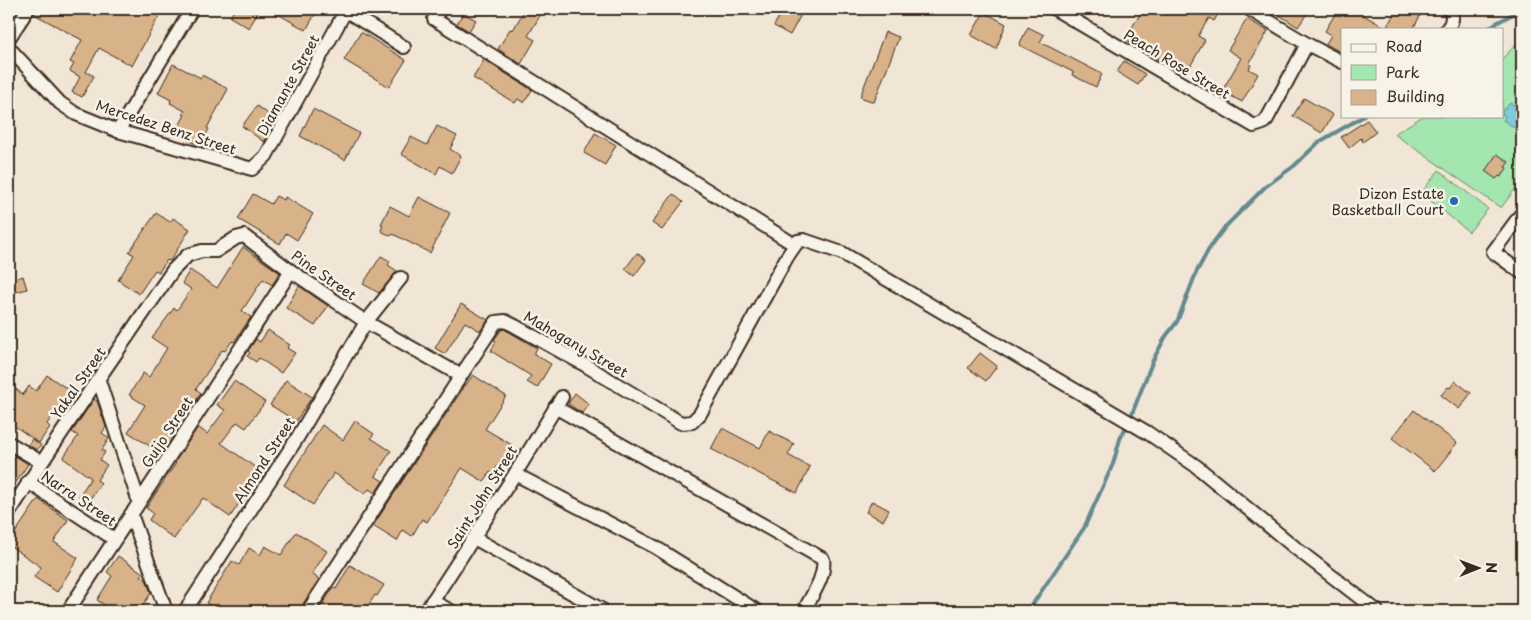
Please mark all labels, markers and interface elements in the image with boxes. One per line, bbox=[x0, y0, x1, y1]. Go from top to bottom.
street label: Peach Rose Street bbox=[1120, 24, 1234, 104]
legend bbox=[1341, 28, 1504, 118]
street label: Diamante Street bbox=[252, 30, 325, 139]
text: Road bbox=[1386, 34, 1422, 57]
text: Park bbox=[1386, 60, 1420, 83]
text: Building bbox=[1386, 84, 1445, 107]
street label: Mercedez Benz Street bbox=[93, 94, 239, 160]
place label: Dizon Estate Basketball Court bbox=[1332, 183, 1444, 220]
marker: Dizon Estate Basketball Court bbox=[1448, 195, 1460, 207]
street label: Pine Street bbox=[287, 245, 361, 305]
street label: Mahogany Street bbox=[520, 306, 632, 383]
street label: Yakal Street bbox=[45, 343, 111, 423]
street label: Guijo Street bbox=[136, 392, 198, 472]
street label: Almond Street bbox=[228, 412, 300, 507]
street label: Saint John Street bbox=[442, 441, 522, 553]
street label: Narra Street bbox=[37, 465, 121, 531]
north arrow bbox=[1454, 542, 1504, 592]
text: N bbox=[1481, 562, 1502, 573]

